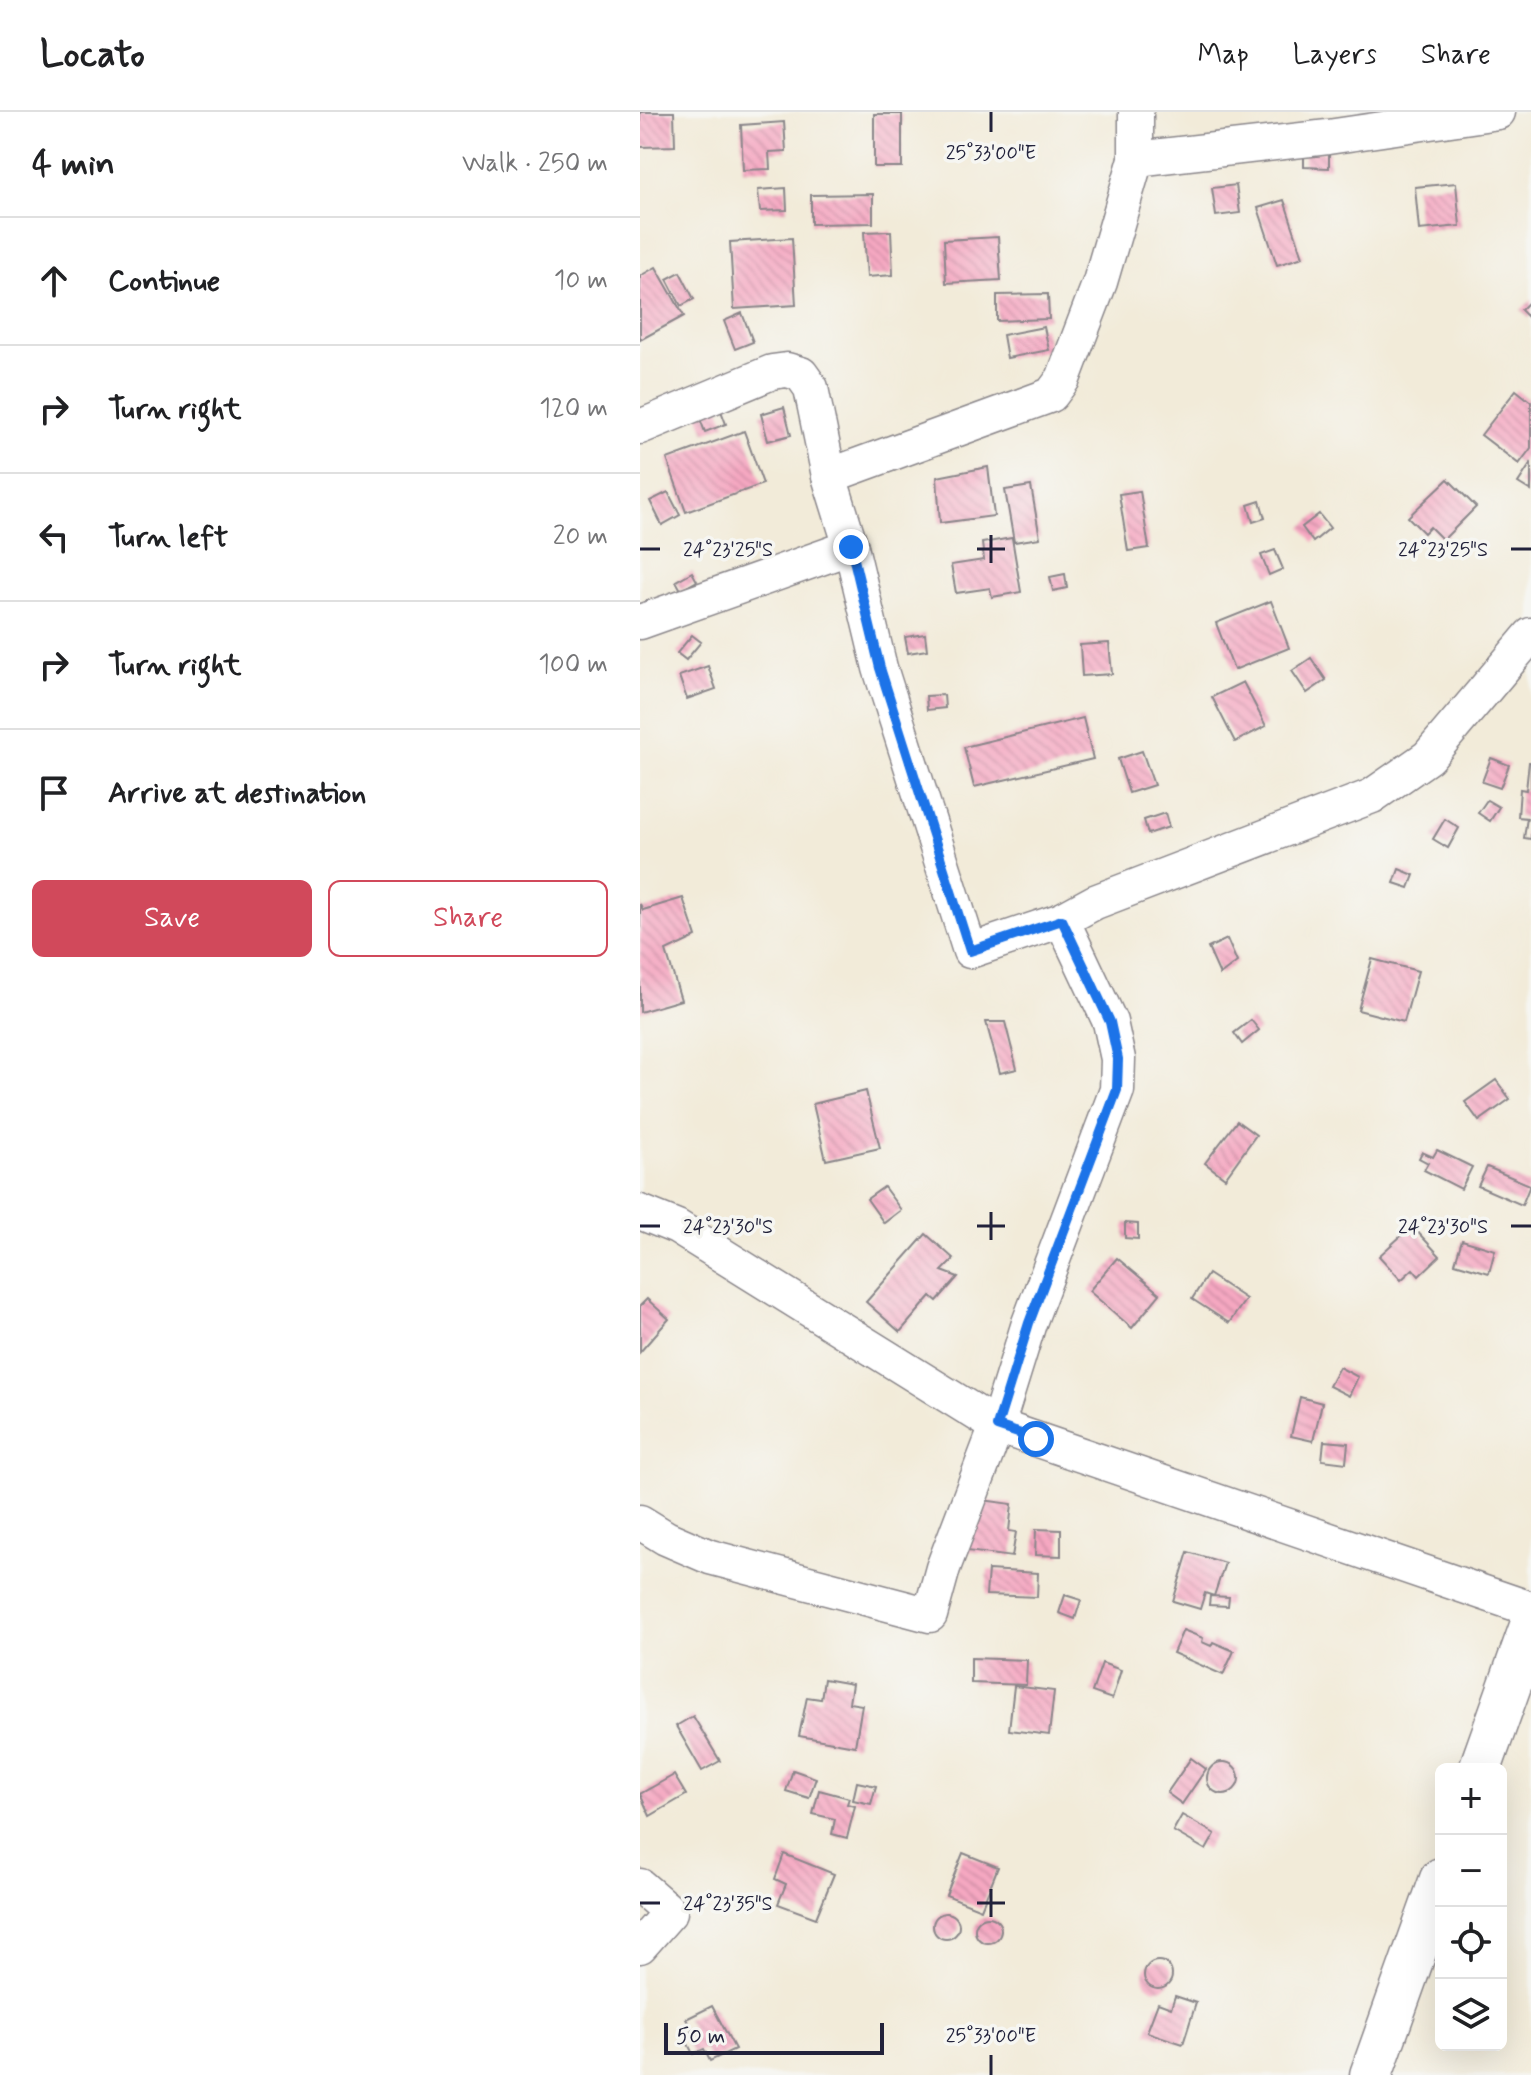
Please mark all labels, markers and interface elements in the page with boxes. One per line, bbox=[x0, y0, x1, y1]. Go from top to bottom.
text: Locato bbox=[40, 31, 145, 80]
text: Map bbox=[1198, 37, 1249, 74]
text: Layers bbox=[1293, 37, 1377, 74]
text: Share bbox=[1421, 37, 1491, 74]
text: 25°33'00"E bbox=[946, 140, 1036, 167]
text: 4 min bbox=[32, 142, 115, 187]
text: Walk · 250 m bbox=[462, 147, 608, 181]
icon: ahead bbox=[32, 259, 76, 303]
text: Continue bbox=[108, 262, 220, 301]
text: 10 m bbox=[554, 264, 608, 298]
icon: right bbox=[32, 387, 76, 431]
text: Turn right bbox=[108, 390, 241, 429]
text: 120 m bbox=[539, 392, 608, 426]
icon: left bbox=[32, 515, 76, 559]
text: Turn left bbox=[108, 518, 228, 557]
text: 20 m bbox=[553, 520, 608, 554]
route end bbox=[833, 529, 869, 565]
text: 24°23'25"S bbox=[683, 537, 773, 564]
text: 24°23'25"S bbox=[1398, 537, 1488, 564]
icon: right bbox=[32, 643, 76, 687]
text: Turn right bbox=[108, 646, 241, 685]
text: 100 m bbox=[538, 648, 608, 682]
icon: arrive bbox=[32, 771, 76, 815]
text: Arrive at destination bbox=[108, 774, 366, 813]
button: Save bbox=[32, 880, 312, 957]
button: Share bbox=[328, 880, 608, 957]
text: 24°23'30"S bbox=[683, 1214, 773, 1241]
text: 24°23'30"S bbox=[1398, 1214, 1488, 1241]
route start bbox=[1018, 1421, 1054, 1457]
map controls bbox=[1435, 1763, 1507, 2051]
button: + bbox=[1435, 1763, 1507, 1835]
button: − bbox=[1435, 1835, 1507, 1907]
text: 24°23'35"S bbox=[683, 1891, 773, 1918]
button: locate bbox=[1435, 1907, 1507, 1979]
button: layers bbox=[1435, 1979, 1507, 2051]
scale bar bbox=[664, 2019, 884, 2055]
text: 50 m bbox=[676, 2023, 725, 2051]
text: 25°33'00"E bbox=[946, 2023, 1036, 2050]

